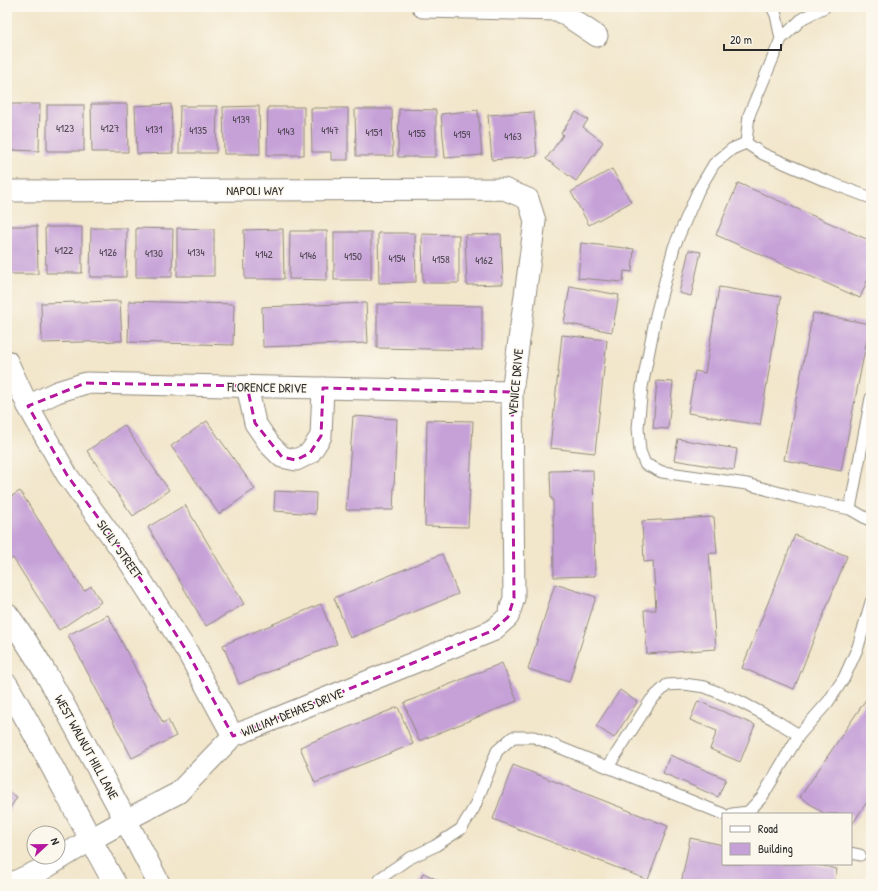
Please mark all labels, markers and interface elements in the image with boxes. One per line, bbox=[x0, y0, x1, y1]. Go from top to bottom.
scale bar bbox=[724, 26, 781, 52]
text: 20 m bbox=[730, 31, 752, 48]
house number: 4139 bbox=[232, 112, 250, 126]
house number: 4123 bbox=[56, 121, 74, 135]
house number: 4127 bbox=[101, 121, 119, 135]
house number: 4131 bbox=[145, 122, 163, 136]
house number: 4135 bbox=[189, 123, 207, 137]
house number: 4147 bbox=[321, 123, 339, 137]
house number: 4143 bbox=[277, 124, 295, 138]
house number: 4151 bbox=[366, 125, 382, 139]
house number: 4155 bbox=[408, 126, 426, 140]
house number: 4159 bbox=[454, 127, 470, 141]
house number: 4163 bbox=[504, 129, 522, 143]
street label: NAPOLI WAY bbox=[226, 181, 284, 199]
house number: 4122 bbox=[55, 243, 73, 257]
house number: 4126 bbox=[99, 245, 117, 259]
house number: 4134 bbox=[187, 245, 205, 259]
house number: 4130 bbox=[145, 246, 163, 260]
house number: 4142 bbox=[255, 247, 273, 261]
house number: 4146 bbox=[300, 248, 317, 262]
house number: 4150 bbox=[344, 249, 362, 263]
house number: 4154 bbox=[389, 251, 405, 265]
house number: 4158 bbox=[432, 252, 450, 266]
house number: 4162 bbox=[475, 253, 493, 267]
street label: VENICE DRIVE bbox=[503, 348, 527, 416]
street label: FLORENCE DRIVE bbox=[226, 377, 307, 397]
street label: SICILY STREET bbox=[93, 516, 147, 583]
street label: WILLIAM DEHAES DRIVE bbox=[239, 683, 346, 741]
street label: WEST WALNUT HILL LANE bbox=[51, 692, 123, 803]
legend bbox=[722, 813, 852, 865]
text: Road bbox=[758, 820, 778, 837]
north arrow bbox=[26, 825, 66, 865]
text: N bbox=[48, 836, 63, 847]
text: Building bbox=[758, 840, 793, 857]

